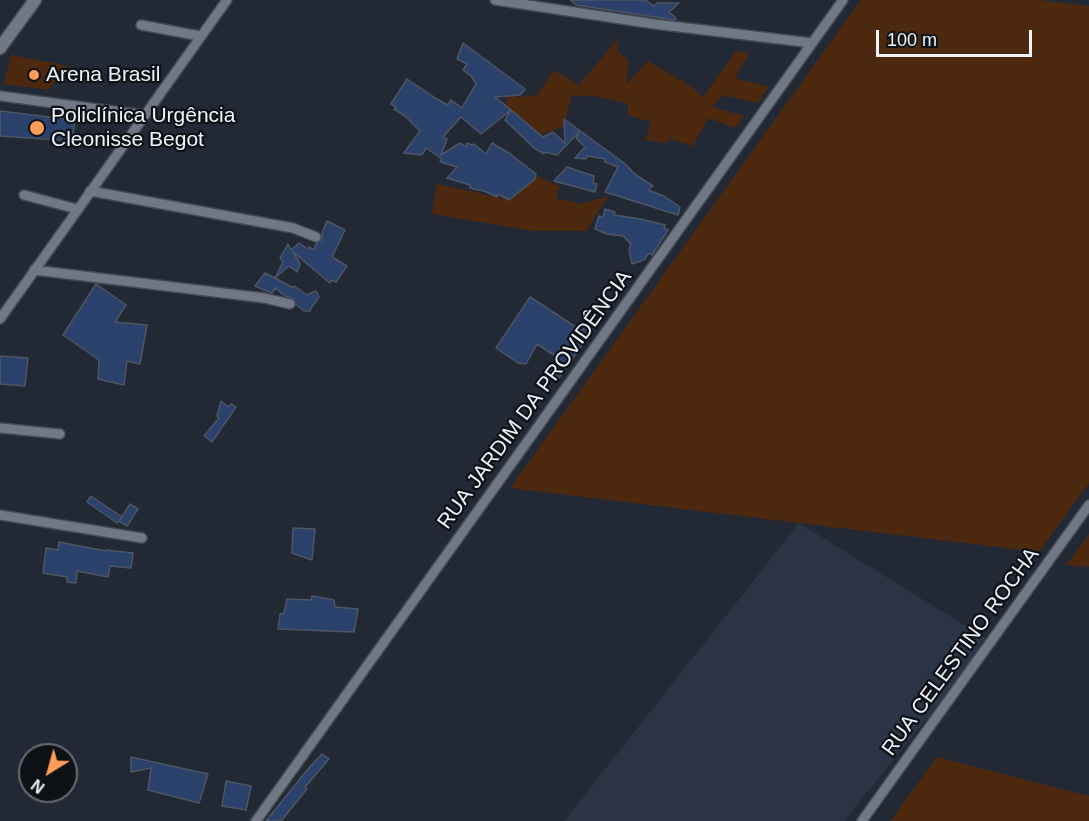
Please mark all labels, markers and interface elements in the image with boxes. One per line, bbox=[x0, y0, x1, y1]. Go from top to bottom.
scale bar bbox=[879, 18, 1035, 56]
text: 100 m bbox=[887, 30, 937, 50]
place label: Arena Brasil bbox=[46, 62, 160, 88]
marker: Arena Brasil bbox=[27, 68, 41, 82]
place label: Policlínica Urgência Cleonisse Begot bbox=[51, 103, 235, 153]
marker: Policlínica Urgência Cleonisse Begot bbox=[28, 119, 46, 137]
street label: RUA JARDIM DA PROVIDÊNCIA bbox=[433, 266, 637, 534]
street label: RUA CELESTINO ROCHA bbox=[877, 543, 1045, 761]
north arrow bbox=[18, 743, 78, 803]
text: N bbox=[28, 776, 48, 796]

